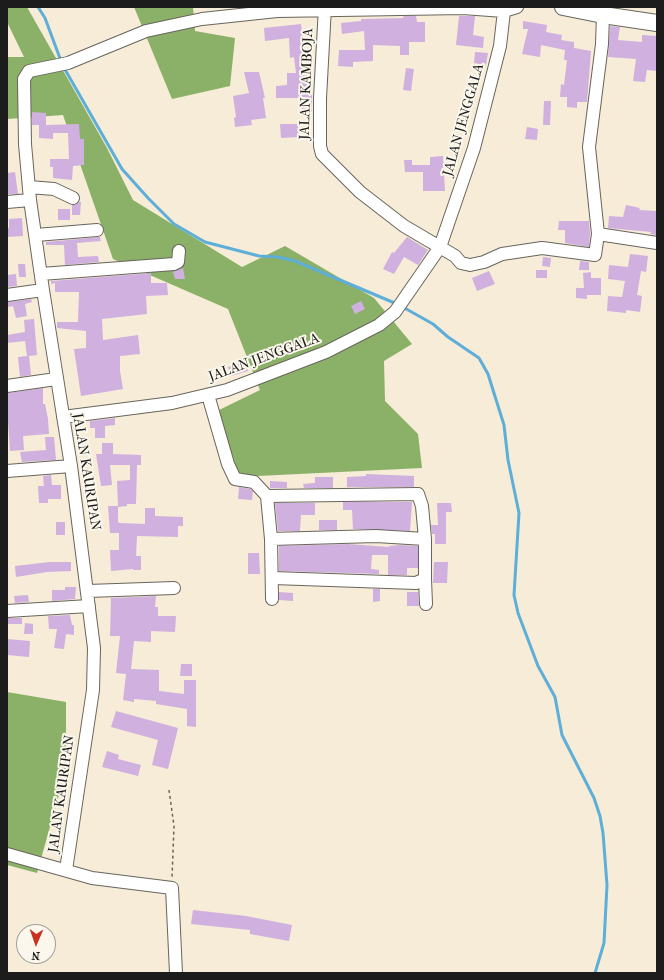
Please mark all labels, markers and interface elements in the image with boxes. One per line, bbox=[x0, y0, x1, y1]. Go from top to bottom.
street label: JALAN KAMBOJA bbox=[297, 28, 317, 140]
street label: JALAN JENGGALA bbox=[440, 62, 488, 178]
street label: JALAN JENGGALA bbox=[206, 330, 322, 386]
street label: JALAN KAURIPAN bbox=[68, 412, 104, 532]
street label: JALAN KAURIPAN bbox=[45, 734, 79, 854]
north arrow bbox=[16, 924, 56, 964]
text: N bbox=[31, 949, 40, 962]

